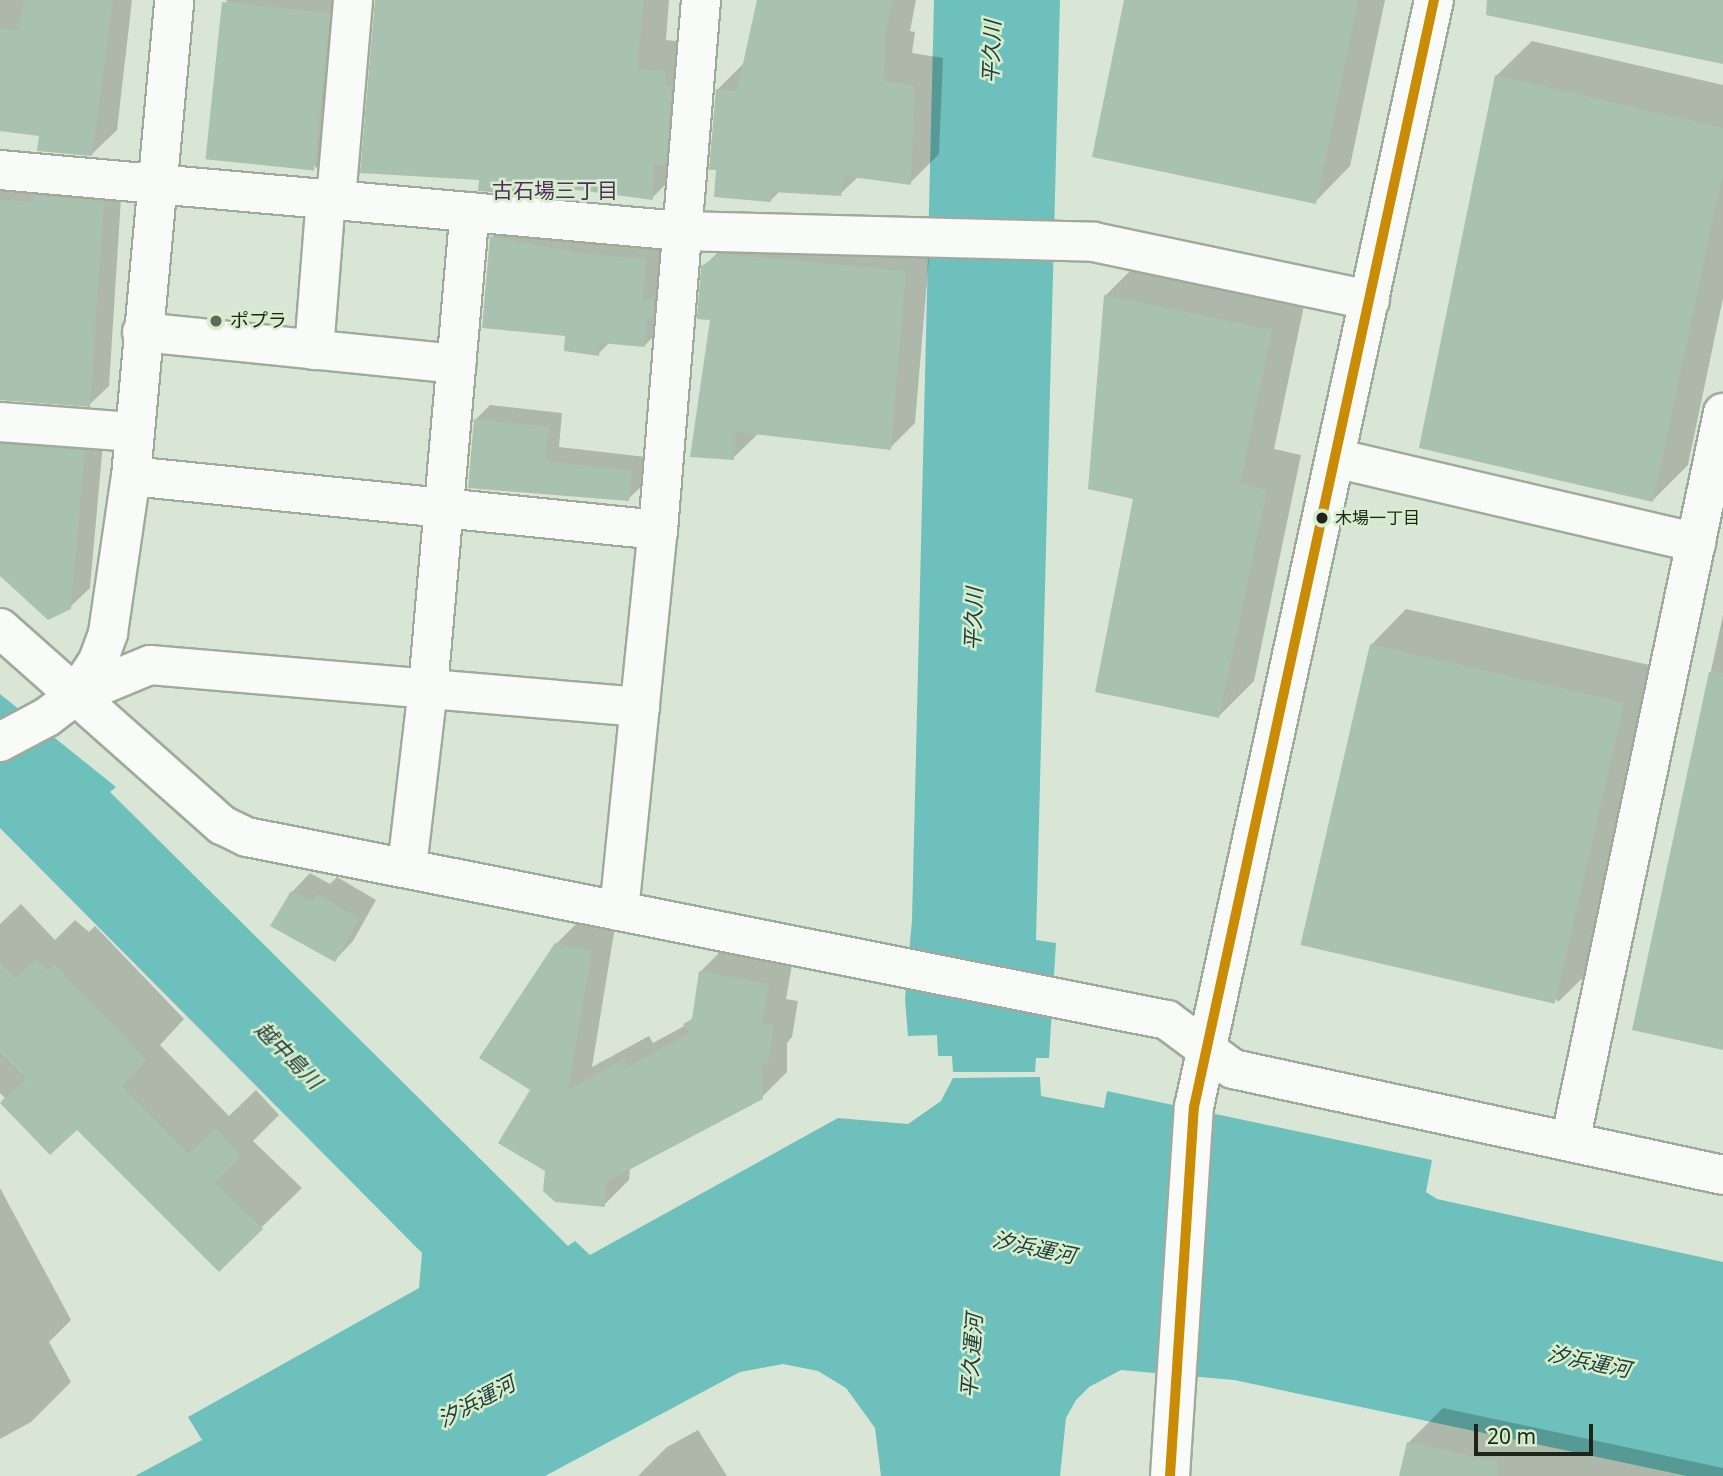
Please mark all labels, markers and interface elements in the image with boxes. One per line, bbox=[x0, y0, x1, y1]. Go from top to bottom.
water label: 平久川 bbox=[977, 20, 1005, 84]
district label: 古石場三丁目 bbox=[492, 177, 618, 203]
place label: ポプラ bbox=[230, 310, 287, 332]
marker: ポプラ bbox=[208, 313, 224, 329]
place label: 木場一丁目 bbox=[1335, 508, 1420, 528]
marker: 木場一丁目 bbox=[1315, 511, 1329, 525]
water label: 平久川 bbox=[959, 587, 987, 651]
water label: 越中島川 bbox=[250, 1016, 328, 1094]
water label: 汐浜運河 bbox=[990, 1226, 1078, 1268]
water label: 平久運河 bbox=[956, 1313, 986, 1399]
water label: 汐浜運河 bbox=[1545, 1340, 1633, 1382]
water label: 汐浜運河 bbox=[433, 1370, 519, 1432]
scale bar bbox=[1478, 1410, 1597, 1454]
text: 20 m bbox=[1487, 1422, 1536, 1450]

